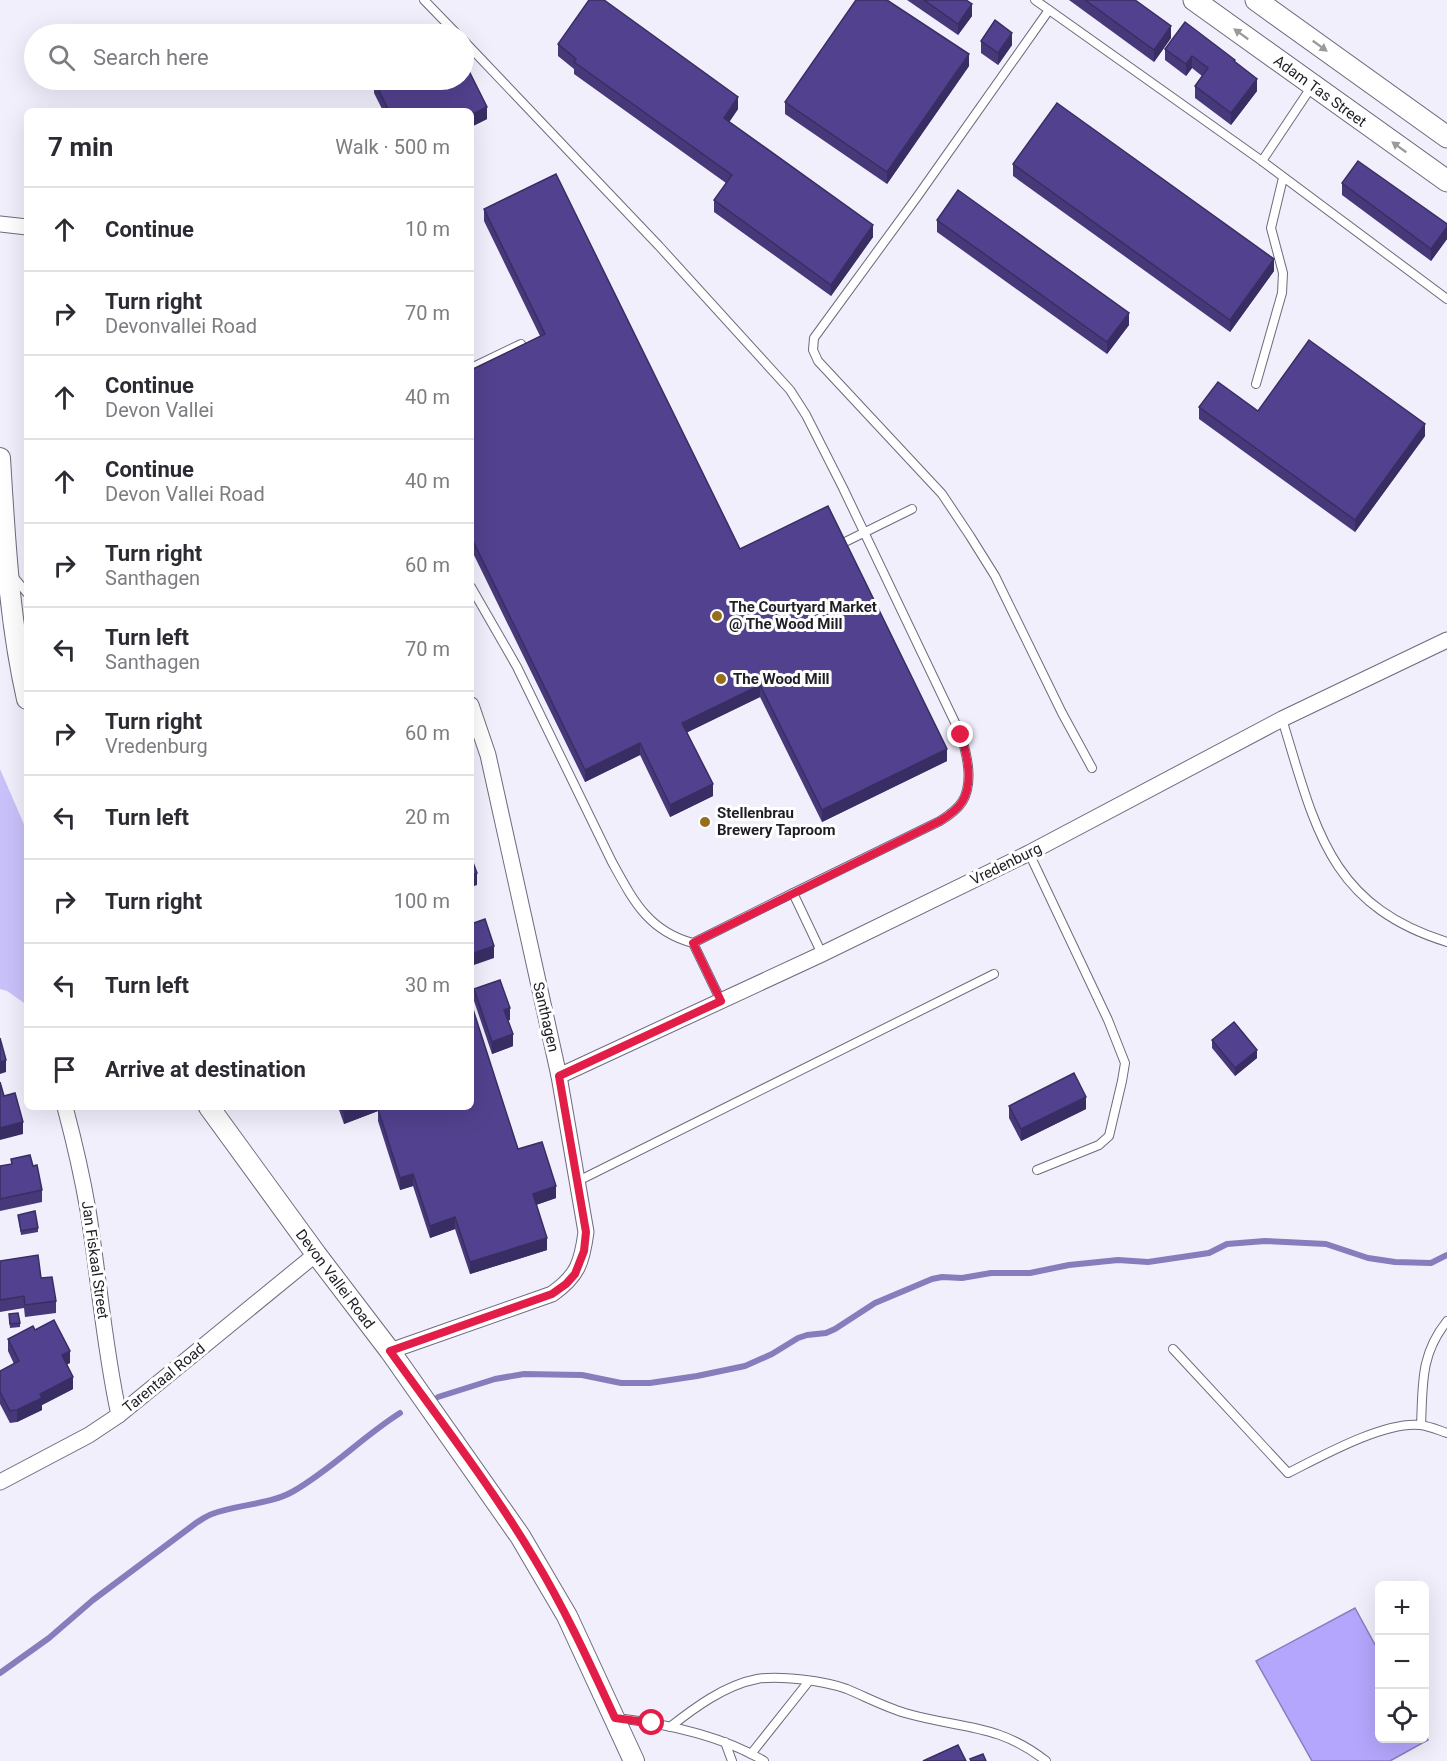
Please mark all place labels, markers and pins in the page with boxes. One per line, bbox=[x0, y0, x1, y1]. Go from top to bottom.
place label: The Courtyard Market @ The Wood Mill bbox=[729, 598, 877, 633]
marker: The Courtyard Market @ The Wood Mill bbox=[710, 609, 724, 623]
place label: The Wood Mill bbox=[733, 670, 830, 688]
marker: The Wood Mill bbox=[714, 672, 728, 686]
place label: Stellenbrau Brewery Taproom bbox=[717, 804, 836, 839]
marker: Stellenbrau Brewery Taproom bbox=[698, 815, 712, 829]

